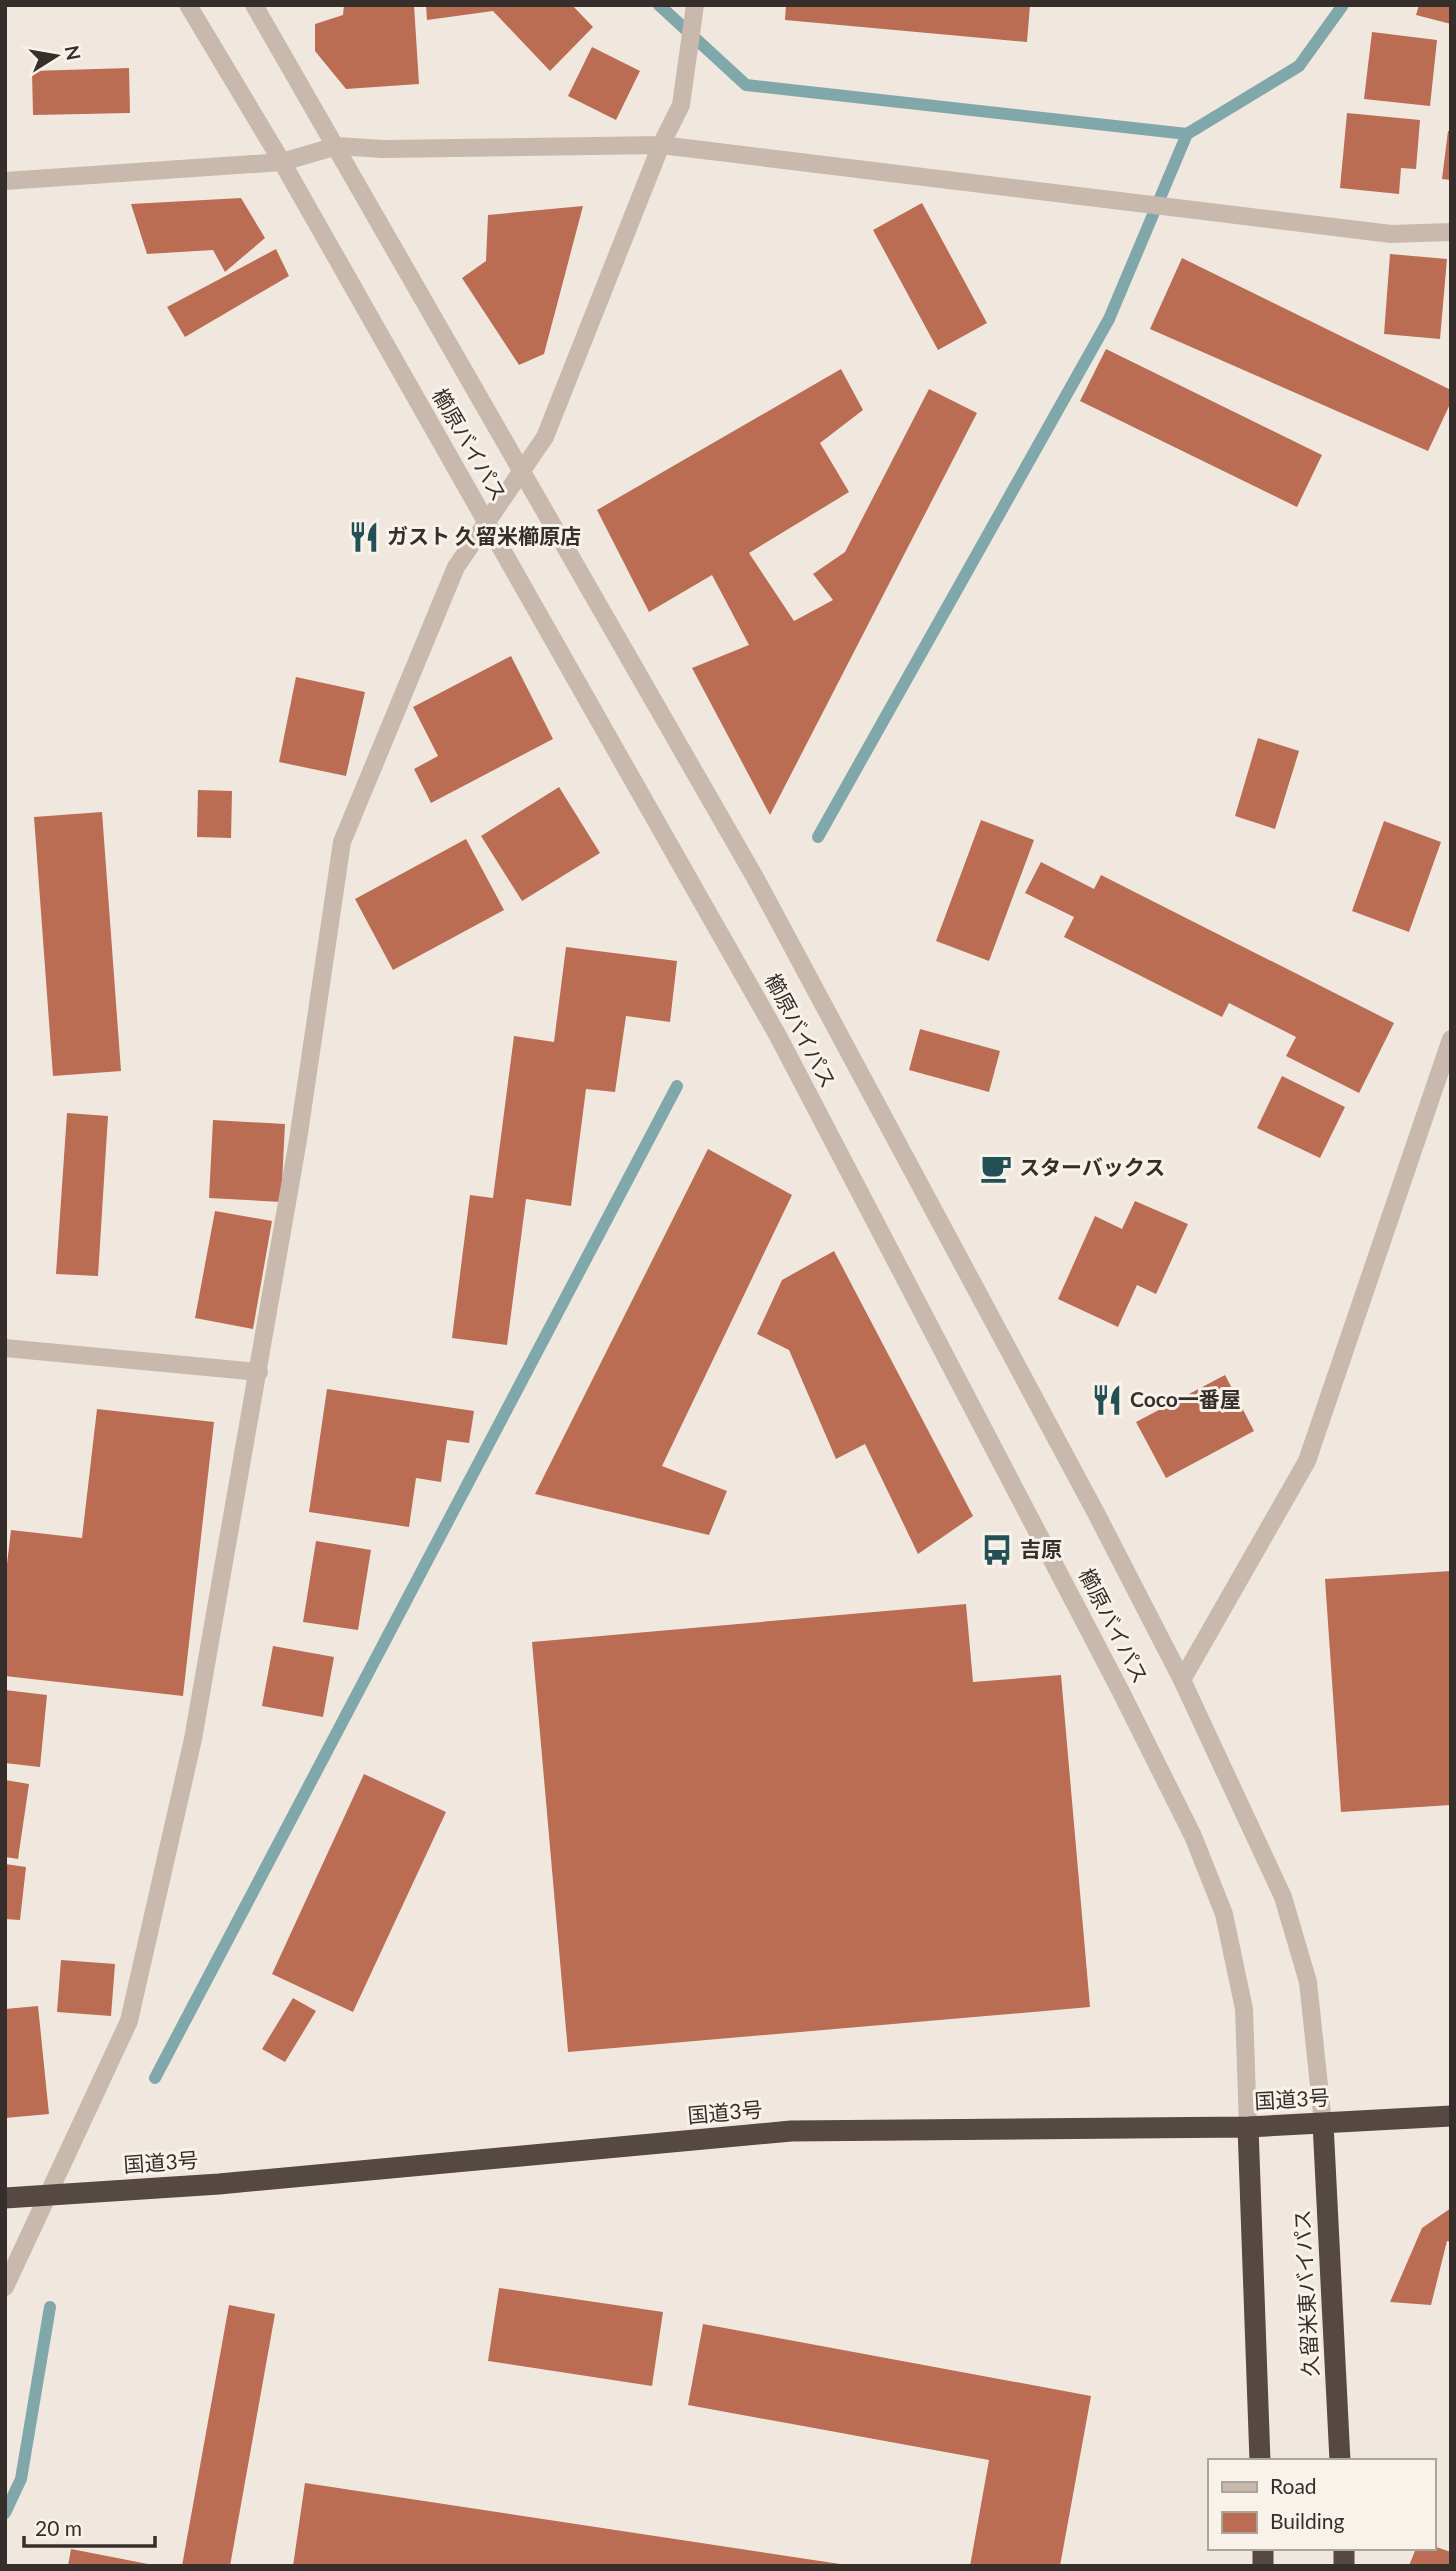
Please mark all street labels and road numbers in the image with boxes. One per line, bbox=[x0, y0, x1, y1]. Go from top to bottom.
street label: 櫛原バイパス bbox=[428, 384, 513, 505]
street label: 櫛原バイパス bbox=[761, 969, 842, 1092]
street label: 櫛原バイパス bbox=[1075, 1564, 1154, 1687]
street label: 国道3号 bbox=[1254, 2084, 1330, 2113]
street label: 国道3号 bbox=[686, 2096, 763, 2127]
street label: 国道3号 bbox=[123, 2146, 199, 2177]
street label: 久留米東バイパス bbox=[1289, 2209, 1322, 2377]

